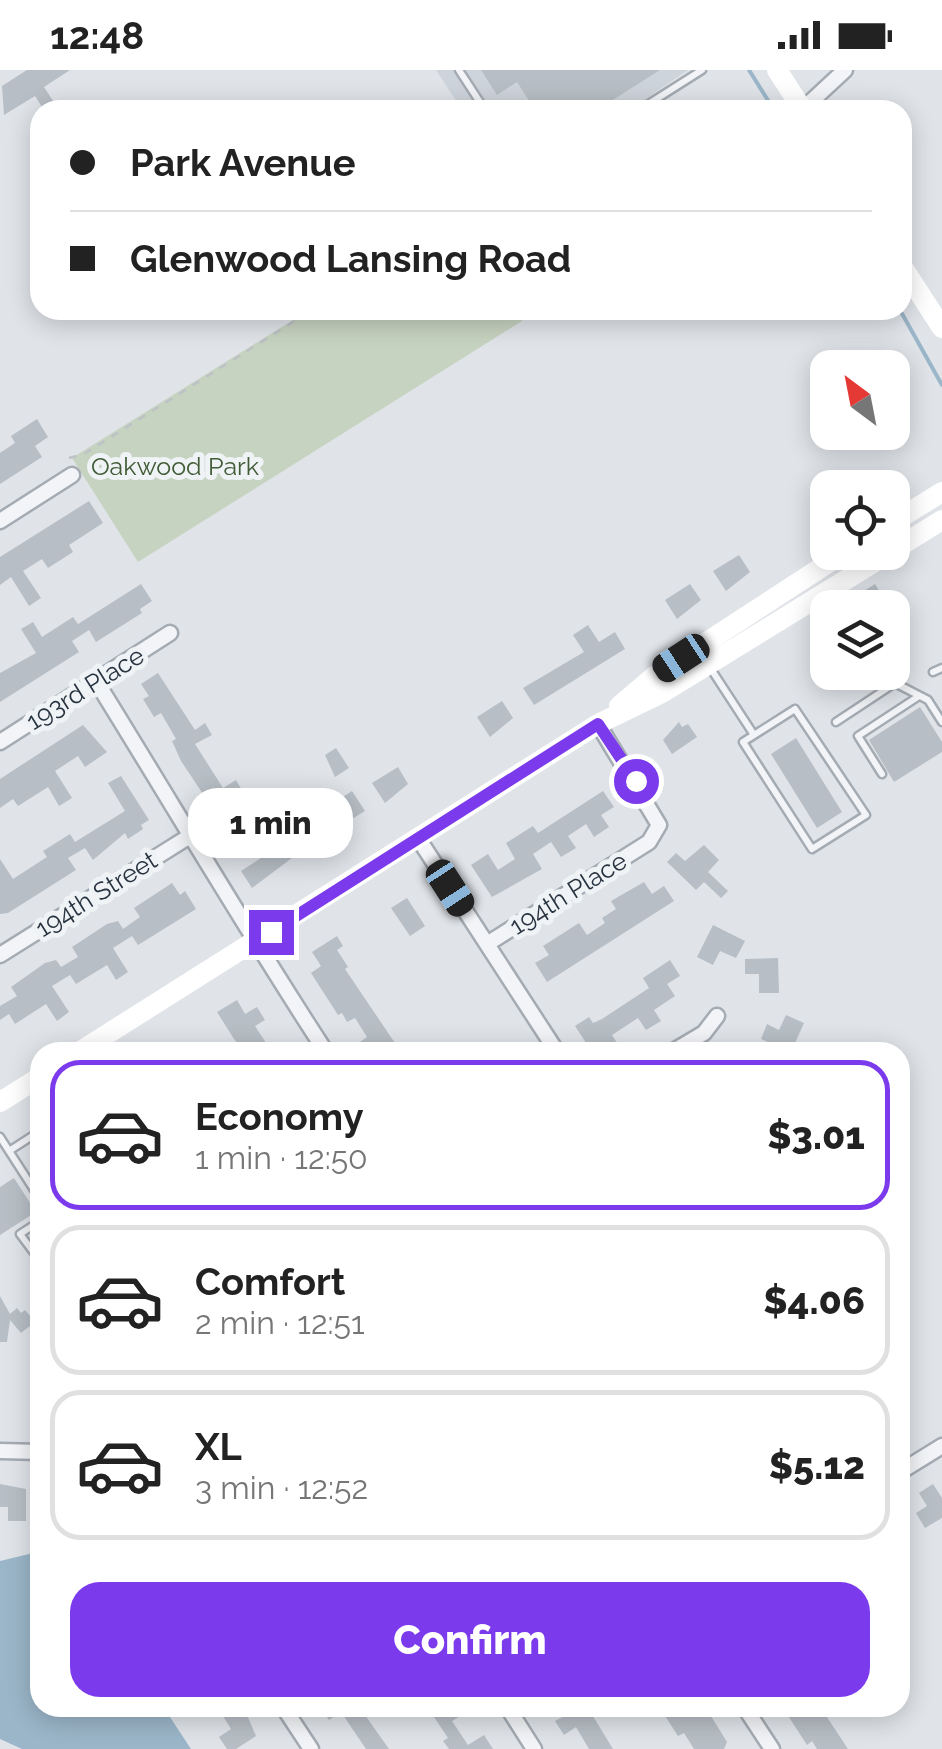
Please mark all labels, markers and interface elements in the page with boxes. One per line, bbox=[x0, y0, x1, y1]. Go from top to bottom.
text: 12:48 bbox=[50, 13, 144, 58]
text: Park Avenue bbox=[130, 140, 356, 185]
text: Glenwood Lansing Road bbox=[130, 236, 571, 281]
north arrow bbox=[810, 350, 910, 450]
map controls bbox=[810, 350, 910, 690]
park label: Oakwood Park bbox=[91, 451, 260, 481]
button: locate bbox=[810, 470, 910, 570]
button: layers bbox=[810, 590, 910, 690]
car bbox=[648, 629, 714, 687]
street label: 193rd Place bbox=[21, 640, 149, 736]
route start bbox=[614, 759, 659, 804]
callout: 1 min bbox=[188, 787, 354, 857]
text: 1 min bbox=[229, 804, 312, 841]
street label: 194th Street bbox=[30, 844, 163, 943]
street label: 194th Place bbox=[504, 845, 632, 941]
car bbox=[421, 855, 479, 921]
route end bbox=[249, 910, 294, 955]
icon: car bbox=[75, 1090, 165, 1180]
text: Economy bbox=[195, 1094, 364, 1139]
text: $3.01 bbox=[767, 1113, 865, 1158]
text: 1 min · 12:50 bbox=[195, 1139, 368, 1176]
icon: car bbox=[75, 1255, 165, 1345]
text: Comfort bbox=[195, 1259, 345, 1304]
text: $4.06 bbox=[763, 1278, 865, 1323]
text: 2 min · 12:51 bbox=[195, 1304, 365, 1341]
icon: car bbox=[75, 1420, 165, 1510]
text: XL bbox=[195, 1424, 242, 1469]
text: $5.12 bbox=[769, 1443, 865, 1488]
text: 3 min · 12:52 bbox=[195, 1469, 368, 1506]
button: Confirm bbox=[70, 1582, 870, 1697]

